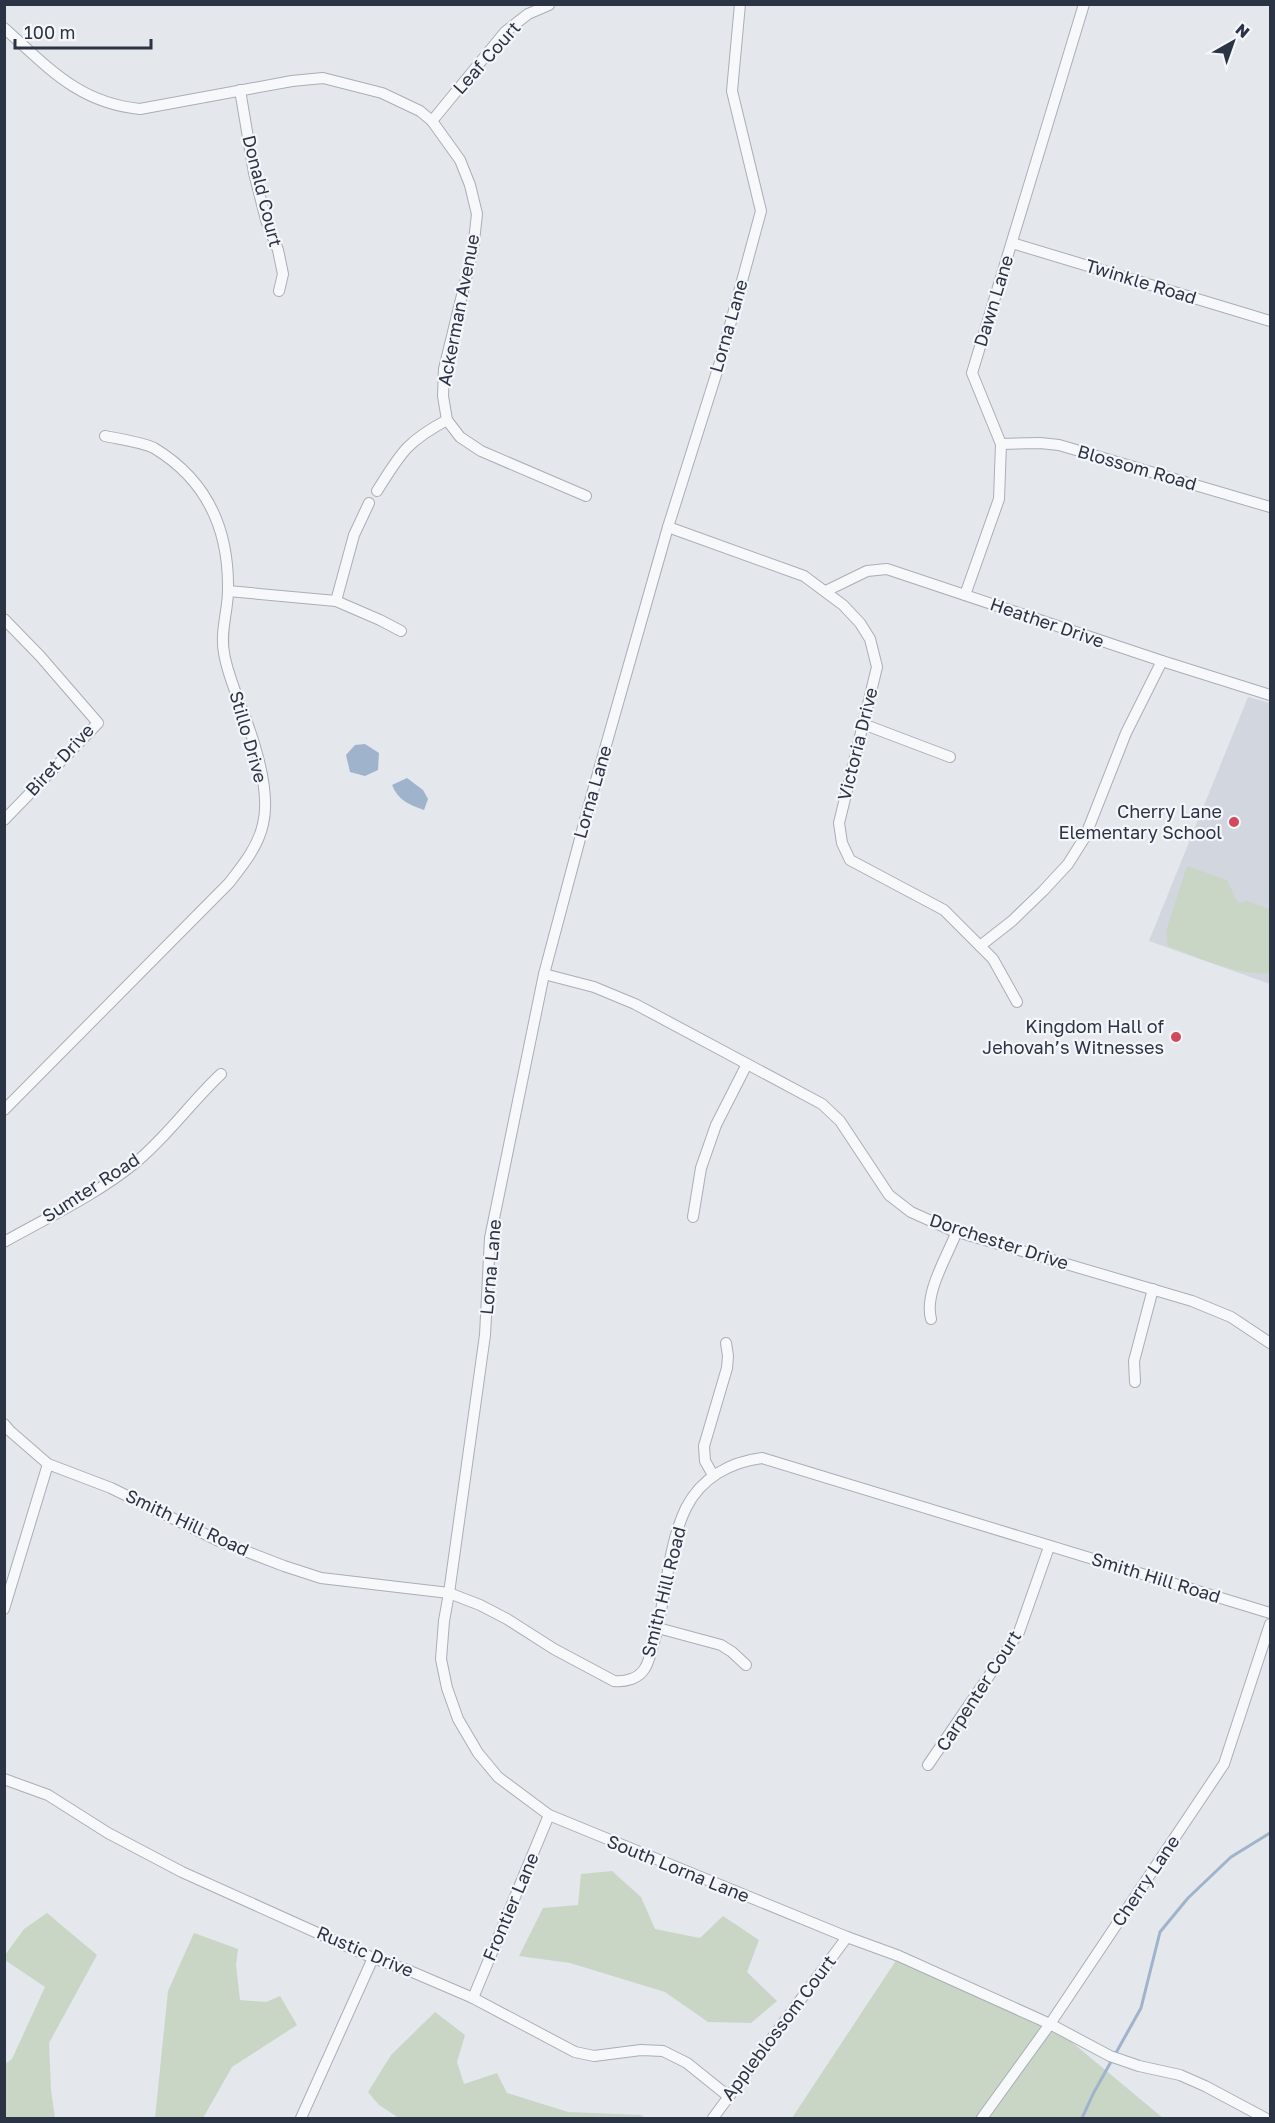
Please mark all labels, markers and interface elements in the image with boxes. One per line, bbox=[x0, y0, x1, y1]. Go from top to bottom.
scale bar bbox=[15, 12, 152, 50]
north arrow bbox=[1203, 12, 1263, 72]
street label: Leaf Court bbox=[448, 16, 525, 98]
text: N bbox=[1232, 19, 1254, 42]
text: 100 m bbox=[24, 21, 75, 43]
street label: Donald Court bbox=[238, 133, 287, 249]
street label: Ackerman Avenue bbox=[433, 232, 484, 388]
street label: Dawn Lane bbox=[969, 252, 1017, 349]
street label: Twinkle Road bbox=[1083, 254, 1199, 308]
street label: Lorna Lane bbox=[704, 277, 752, 375]
street label: Blossom Road bbox=[1075, 440, 1199, 495]
street label: Heather Drive bbox=[988, 592, 1107, 652]
street label: Victoria Drive bbox=[832, 685, 882, 803]
street label: Stillo Drive bbox=[225, 688, 273, 785]
street label: Biret Drive bbox=[20, 719, 98, 800]
street label: Lorna Lane bbox=[568, 743, 616, 841]
place label: Cherry Lane Elementary School bbox=[1058, 800, 1222, 843]
marker: Cherry Lane Elementary School bbox=[1227, 815, 1241, 829]
place label: Kingdom Hall of Jehovah’s Witnesses bbox=[982, 1015, 1164, 1058]
marker: Kingdom Hall of Jehovah’s Witnesses bbox=[1169, 1030, 1183, 1044]
street label: Sumter Road bbox=[38, 1148, 143, 1227]
street label: Dorchester Drive bbox=[927, 1208, 1072, 1274]
street label: Lorna Lane bbox=[475, 1218, 505, 1316]
street label: Smith Hill Road bbox=[122, 1484, 253, 1560]
street label: Smith Hill Road bbox=[636, 1524, 690, 1659]
street label: Smith Hill Road bbox=[1089, 1547, 1223, 1607]
street label: Carpenter Court bbox=[931, 1626, 1025, 1755]
street label: South Lorna Lane bbox=[604, 1829, 753, 1907]
street label: Cherry Lane bbox=[1107, 1831, 1184, 1930]
street label: Frontier Lane bbox=[477, 1849, 543, 1964]
street label: Rustic Drive bbox=[314, 1921, 417, 1981]
street label: Appleblossom Court bbox=[716, 1950, 840, 2104]

